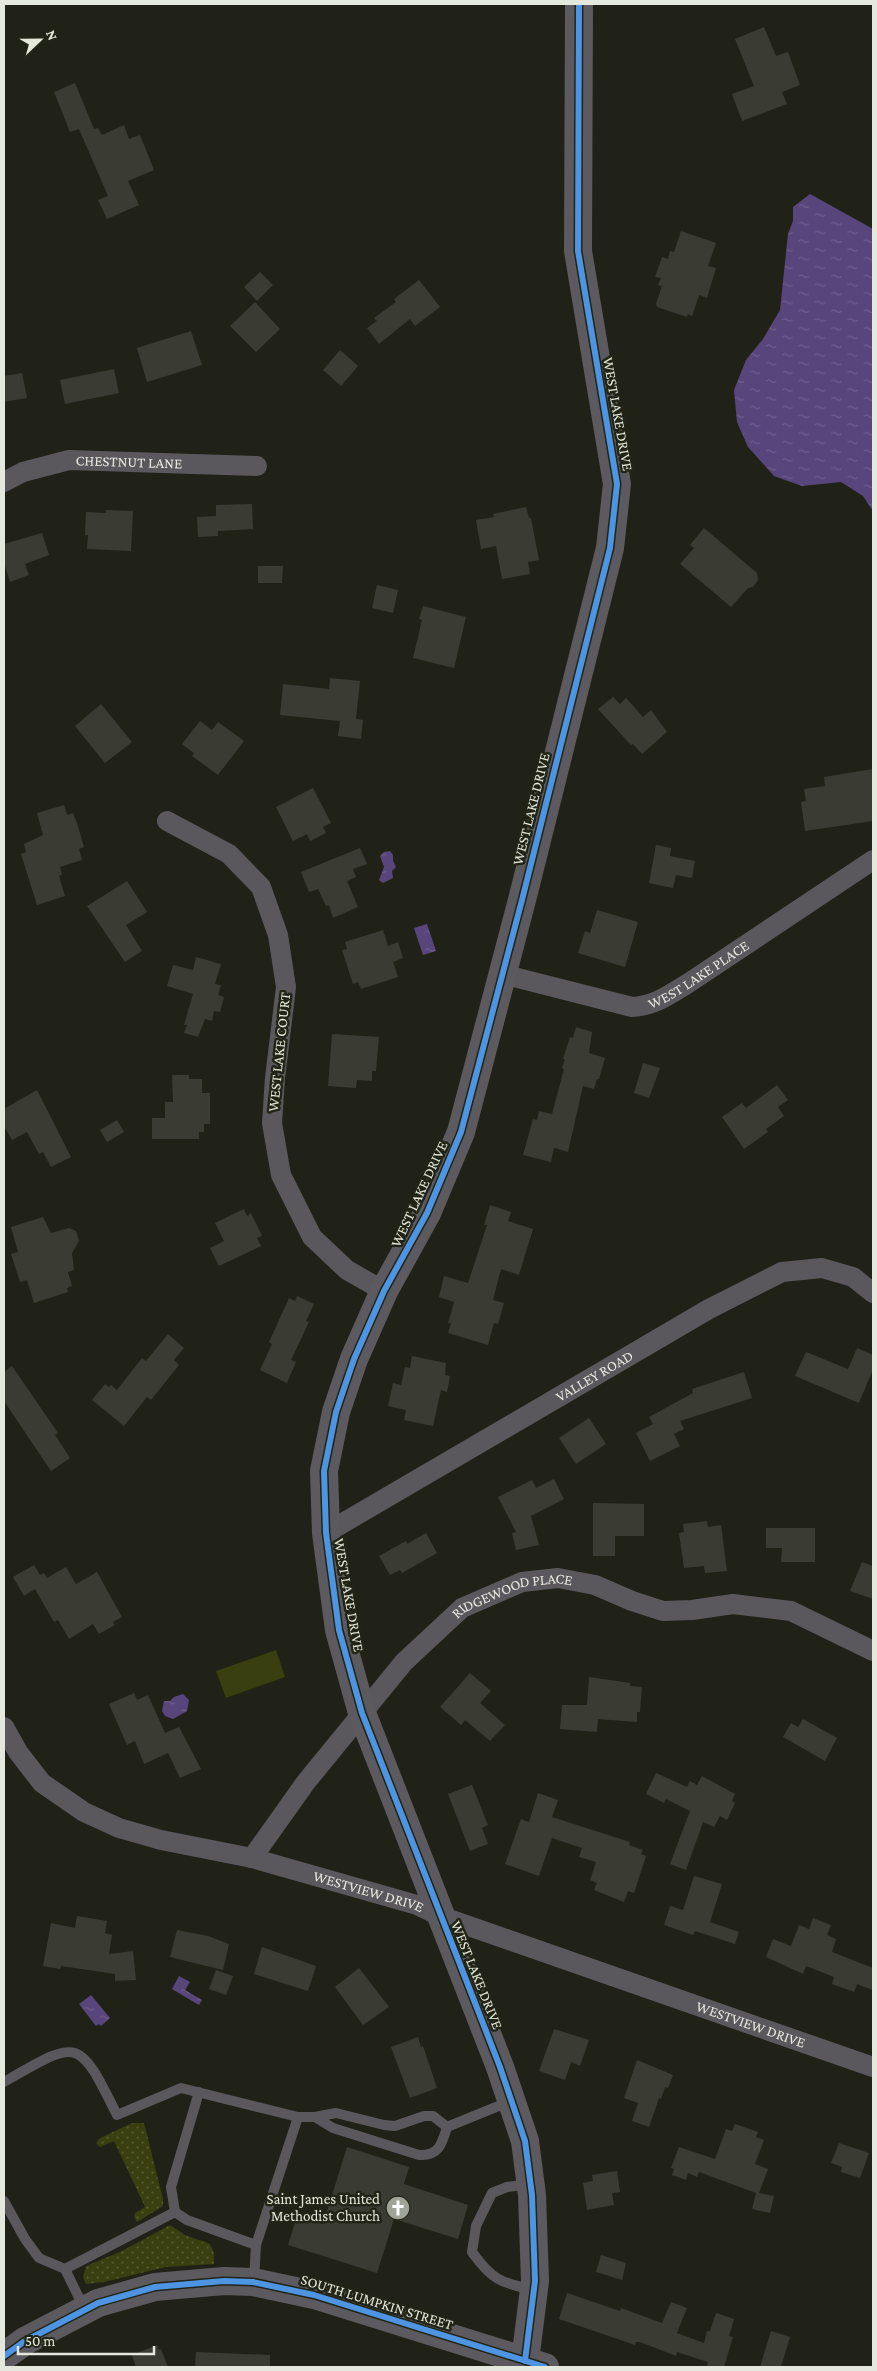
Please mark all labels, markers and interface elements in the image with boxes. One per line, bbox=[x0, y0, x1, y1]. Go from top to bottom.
north arrow bbox=[15, 15, 65, 65]
text: N bbox=[43, 28, 61, 43]
street label: WEST LAKE DRIVE bbox=[600, 356, 636, 472]
street label: CHESTNUT LANE bbox=[75, 452, 183, 472]
street label: WEST LAKE DRIVE bbox=[509, 751, 553, 867]
street label: WEST LAKE PLACE bbox=[646, 937, 752, 1012]
street label: WEST LAKE COURT bbox=[265, 991, 293, 1113]
street label: WEST LAKE DRIVE bbox=[387, 1139, 451, 1249]
street label: VALLEY ROAD bbox=[553, 1347, 636, 1405]
street label: WEST LAKE DRIVE bbox=[331, 1537, 367, 1653]
street label: RIDGEWOOD PLACE bbox=[448, 1570, 574, 1621]
street label: WESTVIEW DRIVE bbox=[311, 1868, 427, 1915]
street label: WEST LAKE DRIVE bbox=[448, 1919, 506, 2031]
street label: WESTVIEW DRIVE bbox=[694, 1998, 807, 2051]
place label: Saint James United Methodist Church bbox=[266, 2191, 380, 2224]
church icon: Saint James United Methodist Church bbox=[385, 2195, 411, 2221]
street label: SOUTH LUMPKIN STREET bbox=[299, 2271, 455, 2333]
scale bar bbox=[18, 2324, 154, 2356]
text: 50 m bbox=[25, 2333, 55, 2349]

